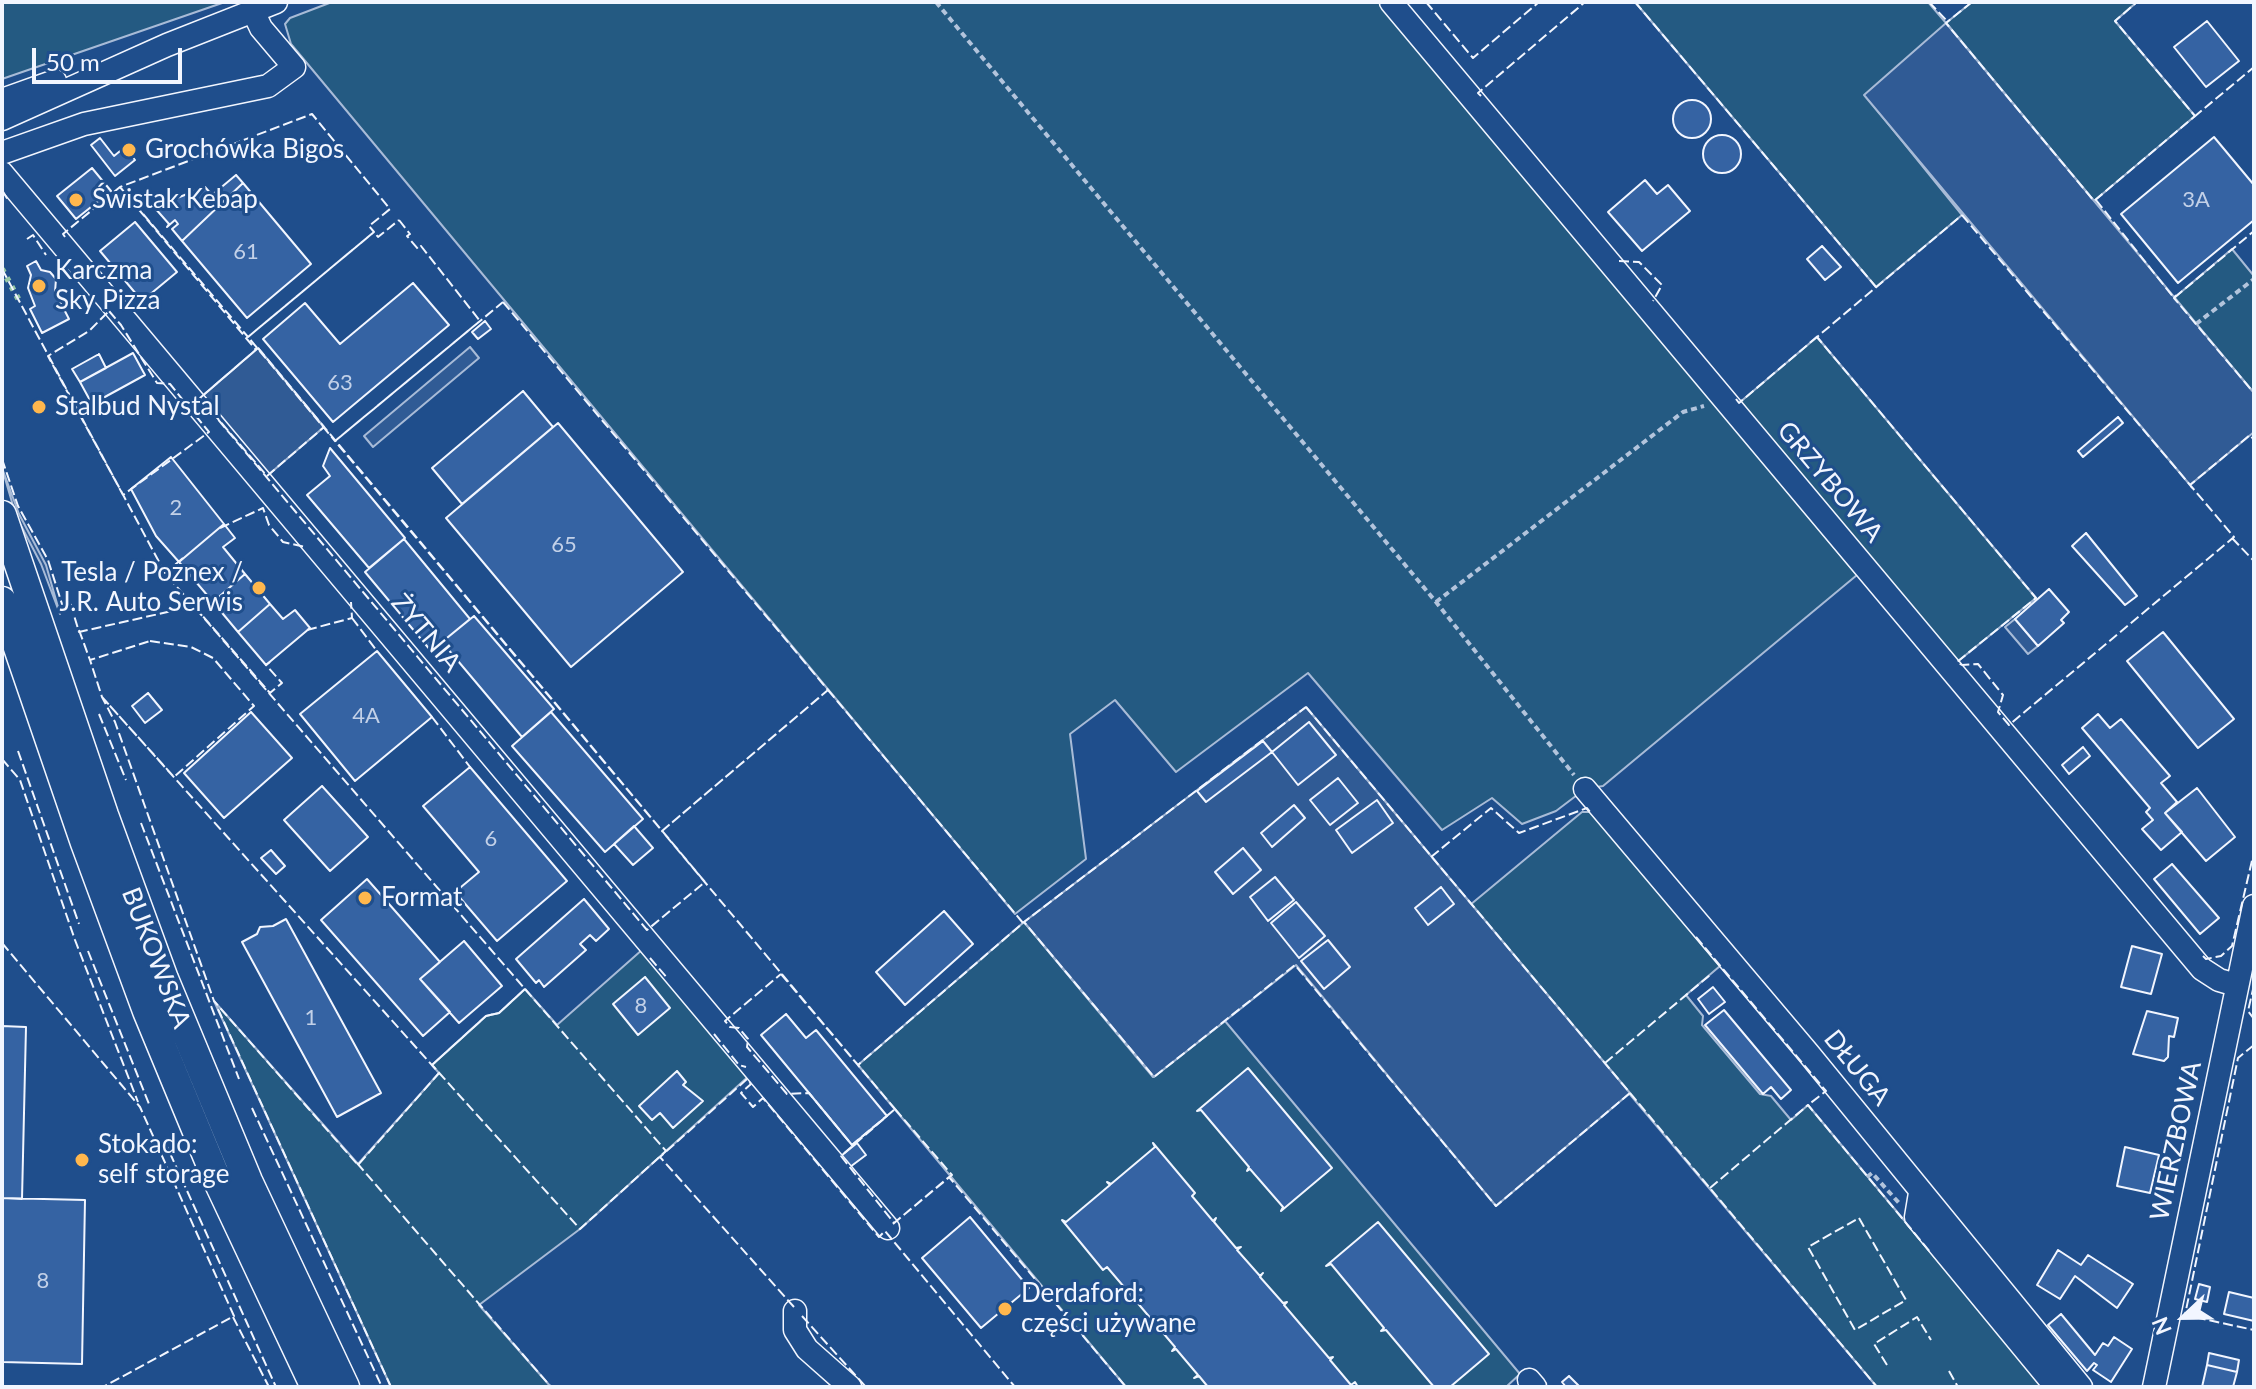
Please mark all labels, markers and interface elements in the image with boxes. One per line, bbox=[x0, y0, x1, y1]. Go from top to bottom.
scale bar bbox=[36, 32, 186, 82]
text: 50 m bbox=[46, 47, 100, 76]
place label: Grochówka Bigos bbox=[145, 134, 344, 166]
marker: Grochówka Bigos bbox=[120, 141, 138, 159]
place label: Świstak Kebap bbox=[92, 184, 258, 216]
house number: 3A bbox=[2182, 187, 2210, 213]
marker: Świstak Kebap bbox=[67, 191, 85, 209]
house number: 61 bbox=[233, 239, 259, 265]
place label: Karczma Sky Pizza bbox=[55, 255, 160, 316]
marker: Karczma Sky Pizza bbox=[30, 277, 48, 295]
house number: 63 bbox=[327, 370, 353, 396]
place label: Stalbud Nystal bbox=[55, 391, 220, 423]
marker: Stalbud Nystal bbox=[30, 398, 48, 416]
street label: GRZYBOWA bbox=[1771, 415, 1889, 549]
house number: 2 bbox=[170, 495, 182, 521]
house number: 65 bbox=[551, 532, 577, 558]
place label: Tesla / Poznex / J.R. Auto Serwis bbox=[59, 557, 243, 618]
marker: Tesla / Poznex / J.R. Auto Serwis bbox=[250, 579, 268, 597]
street label: ŻYTNIA bbox=[384, 588, 468, 678]
house number: 4A bbox=[352, 703, 380, 729]
house number: 6 bbox=[485, 826, 497, 852]
place label: Format bbox=[381, 882, 462, 914]
street label: BUKOWSKA bbox=[115, 883, 197, 1033]
marker: Format bbox=[356, 889, 374, 907]
house number: 8 bbox=[635, 993, 647, 1019]
house number: 1 bbox=[305, 1005, 317, 1031]
street label: DŁUGA bbox=[1817, 1024, 1897, 1112]
street label: WIERZBOWA bbox=[2144, 1059, 2208, 1223]
place label: Stokado: self storage bbox=[98, 1129, 229, 1190]
marker: Stokado: self storage bbox=[73, 1151, 91, 1169]
house number: 8 bbox=[37, 1268, 49, 1294]
north arrow bbox=[2144, 1277, 2224, 1357]
place label: Derdaford: części używane bbox=[1021, 1278, 1196, 1340]
marker: Derdaford: części używane bbox=[996, 1300, 1014, 1318]
text: N bbox=[2146, 1313, 2177, 1339]

